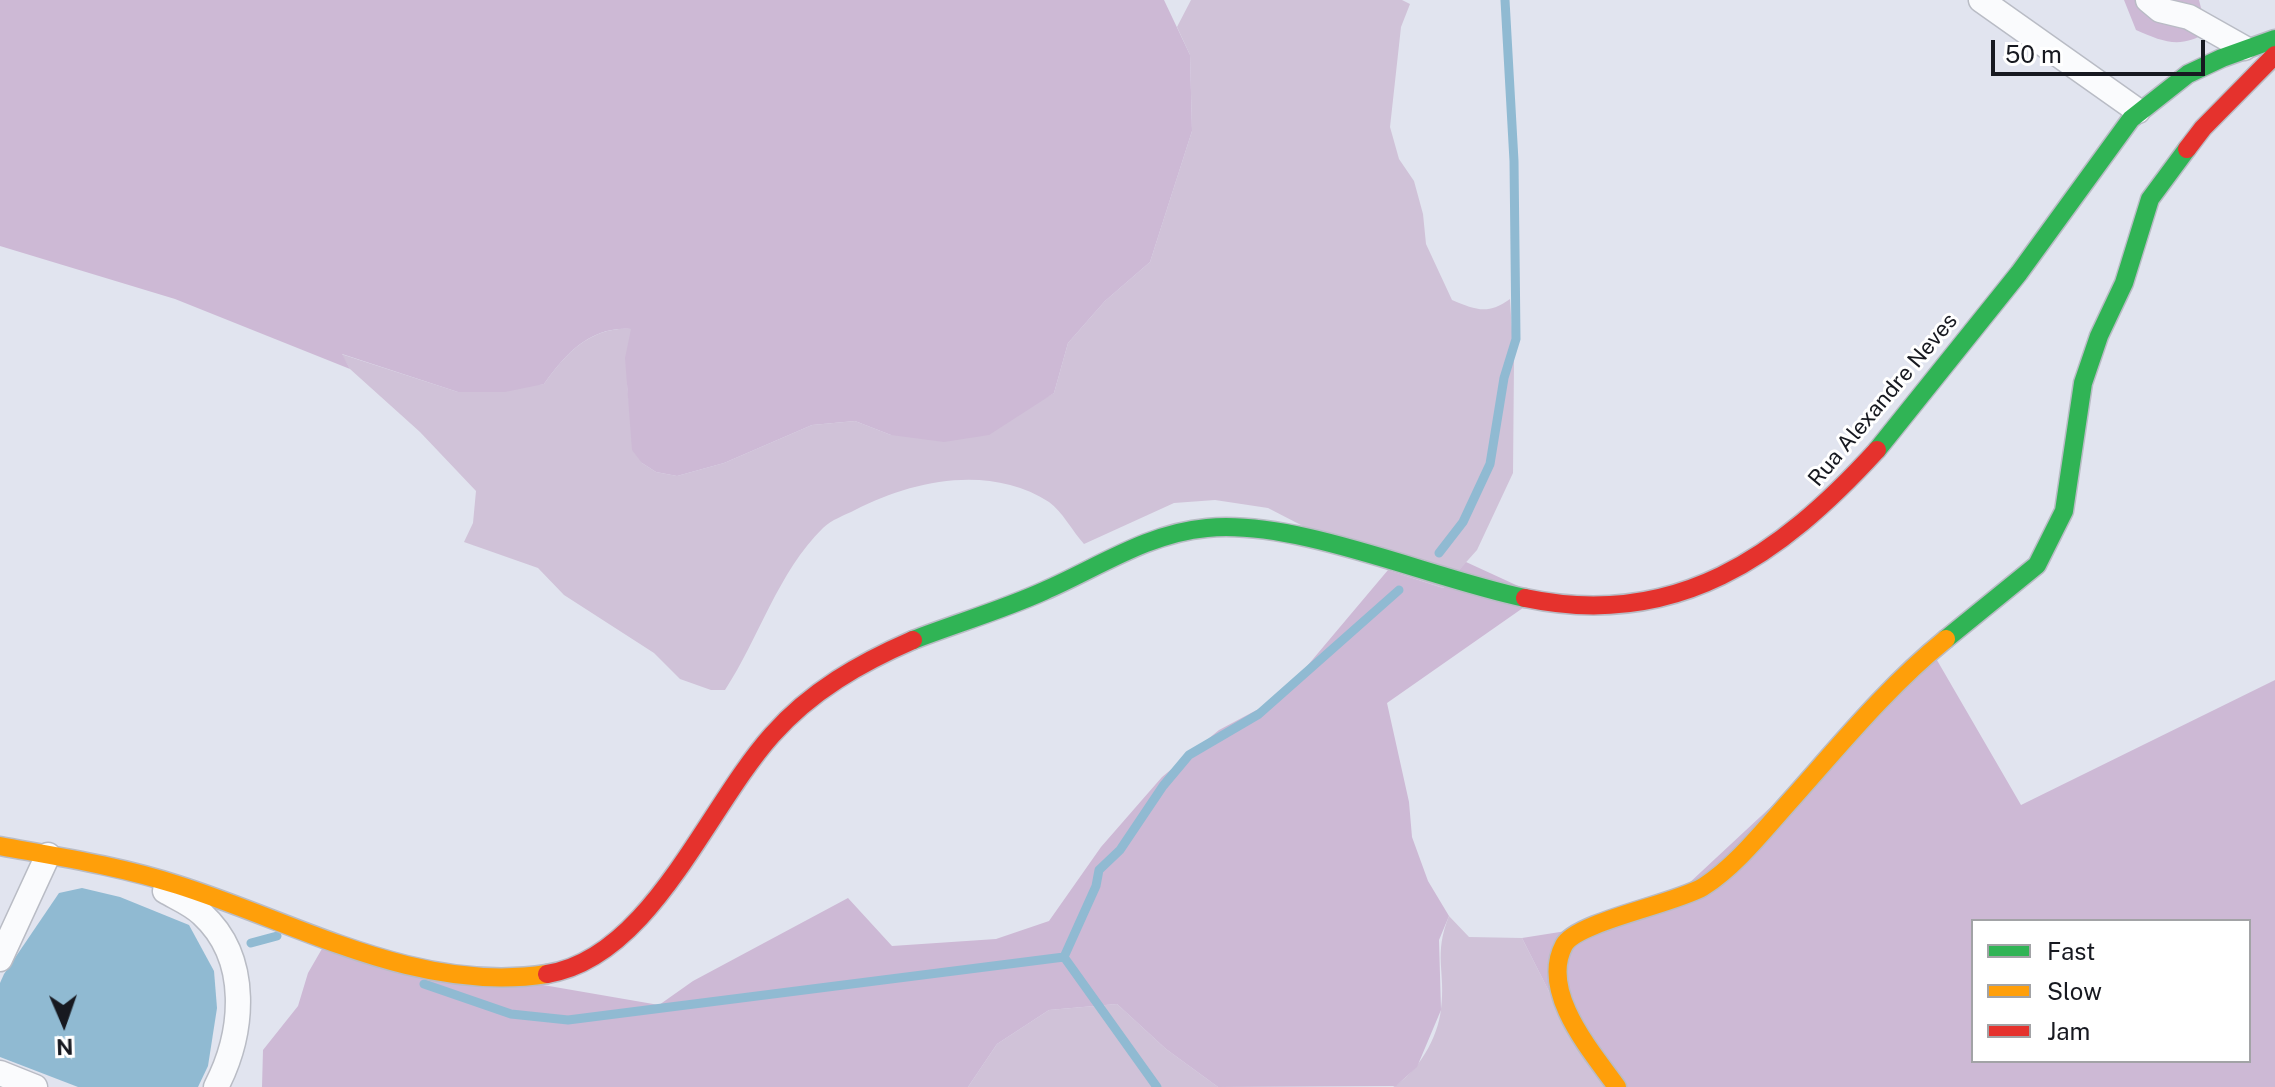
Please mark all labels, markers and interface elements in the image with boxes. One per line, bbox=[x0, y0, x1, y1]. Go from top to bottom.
scale bar bbox=[1995, 24, 2209, 74]
text: 50 m bbox=[2005, 40, 2062, 68]
street label: Rua Alexandre Neves bbox=[1803, 308, 1963, 492]
legend bbox=[1971, 919, 2251, 1063]
text: Fast bbox=[2047, 937, 2095, 965]
text: Slow bbox=[2047, 977, 2102, 1005]
north arrow bbox=[24, 983, 104, 1063]
text: Jam bbox=[2047, 1017, 2090, 1045]
text: N bbox=[56, 1034, 74, 1060]

